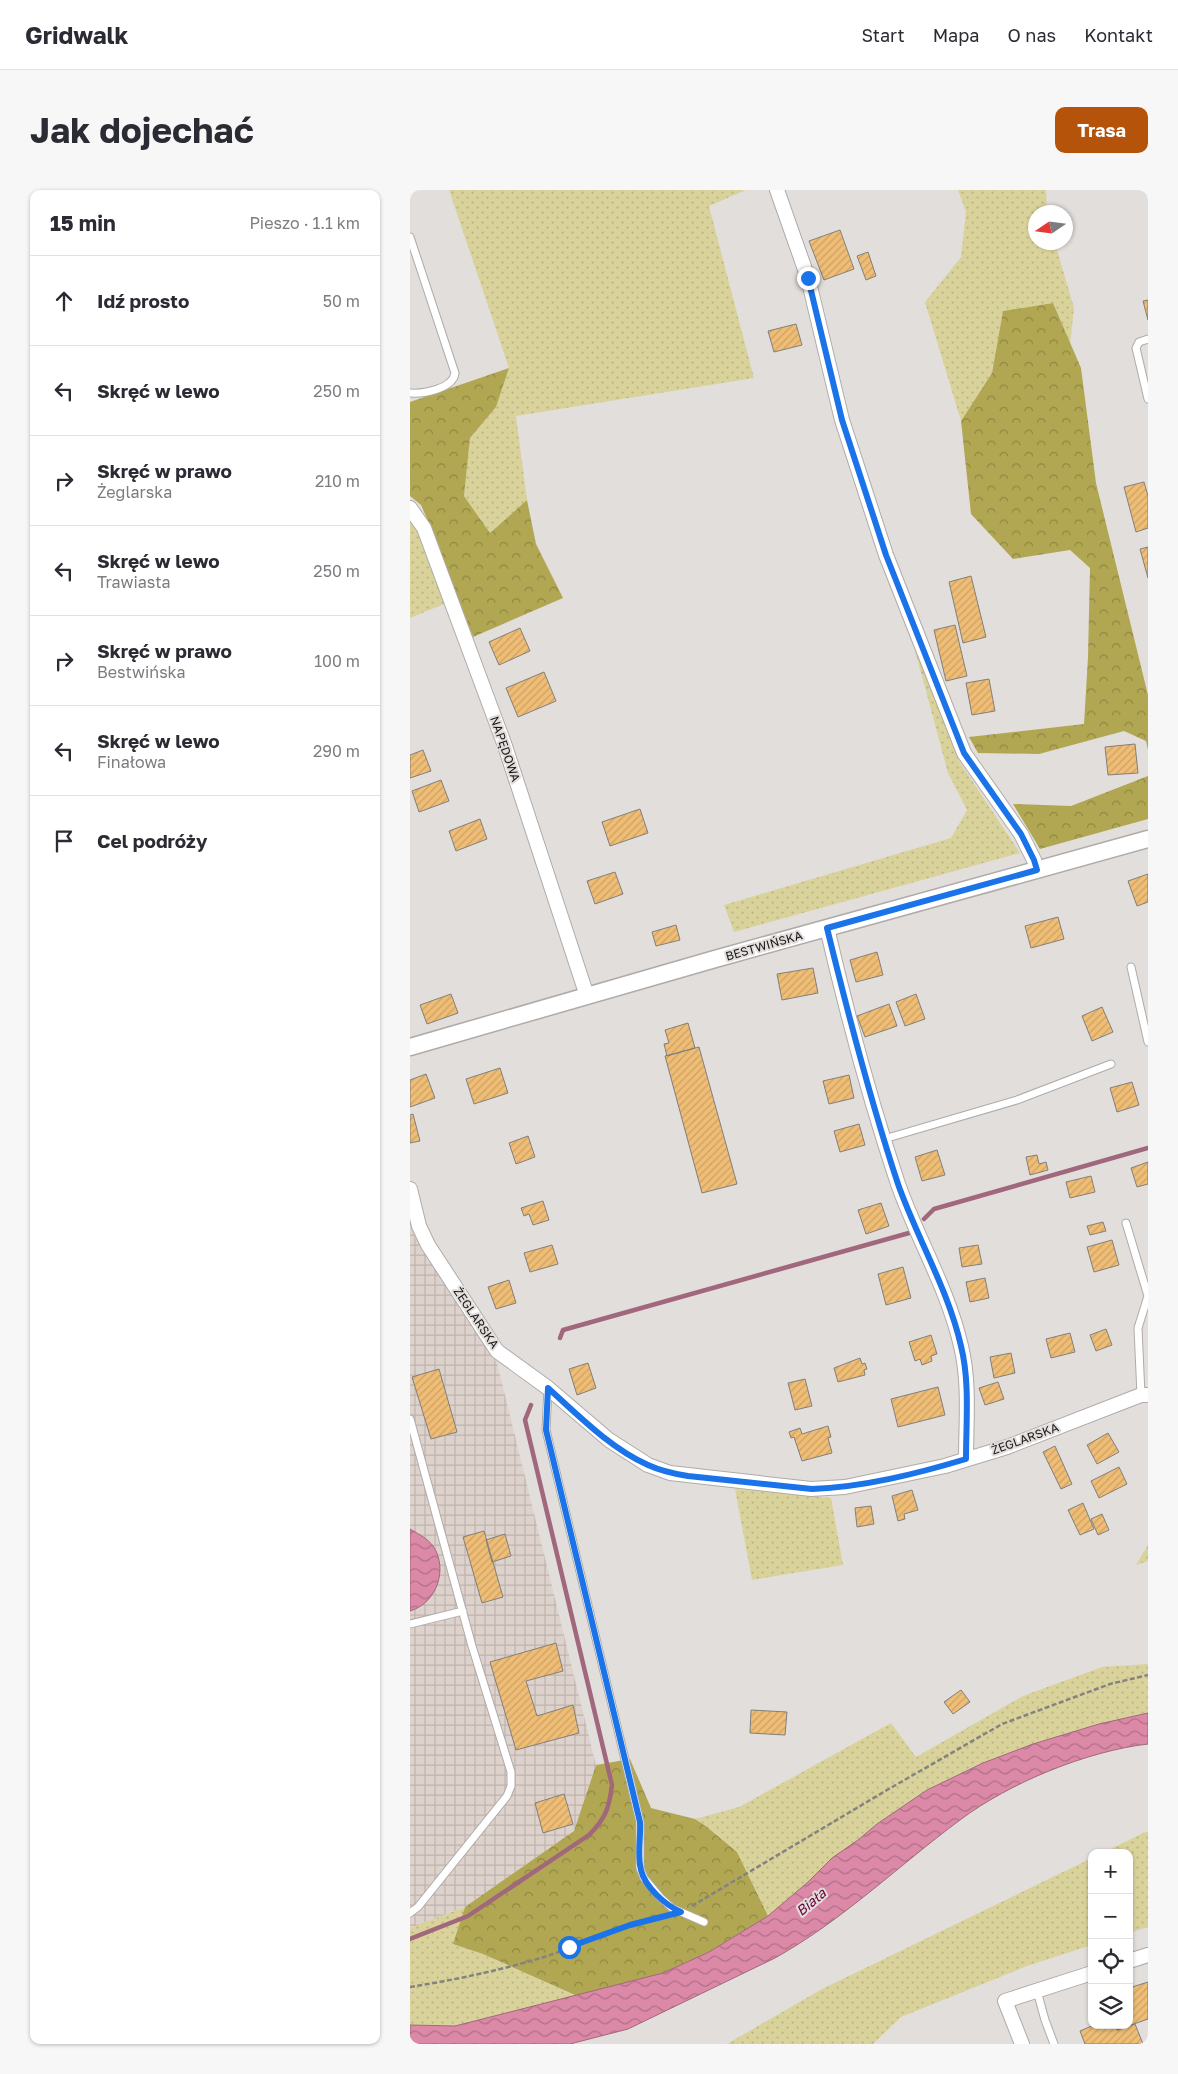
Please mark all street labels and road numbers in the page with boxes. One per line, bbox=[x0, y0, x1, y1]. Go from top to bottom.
street label: NAPĘDOWA bbox=[487, 714, 524, 784]
street label: BESTWIŃSKA bbox=[724, 927, 804, 964]
street label: ŻEGLARSKA bbox=[450, 1284, 502, 1351]
street label: ŻEGLARSKA bbox=[989, 1419, 1061, 1458]

